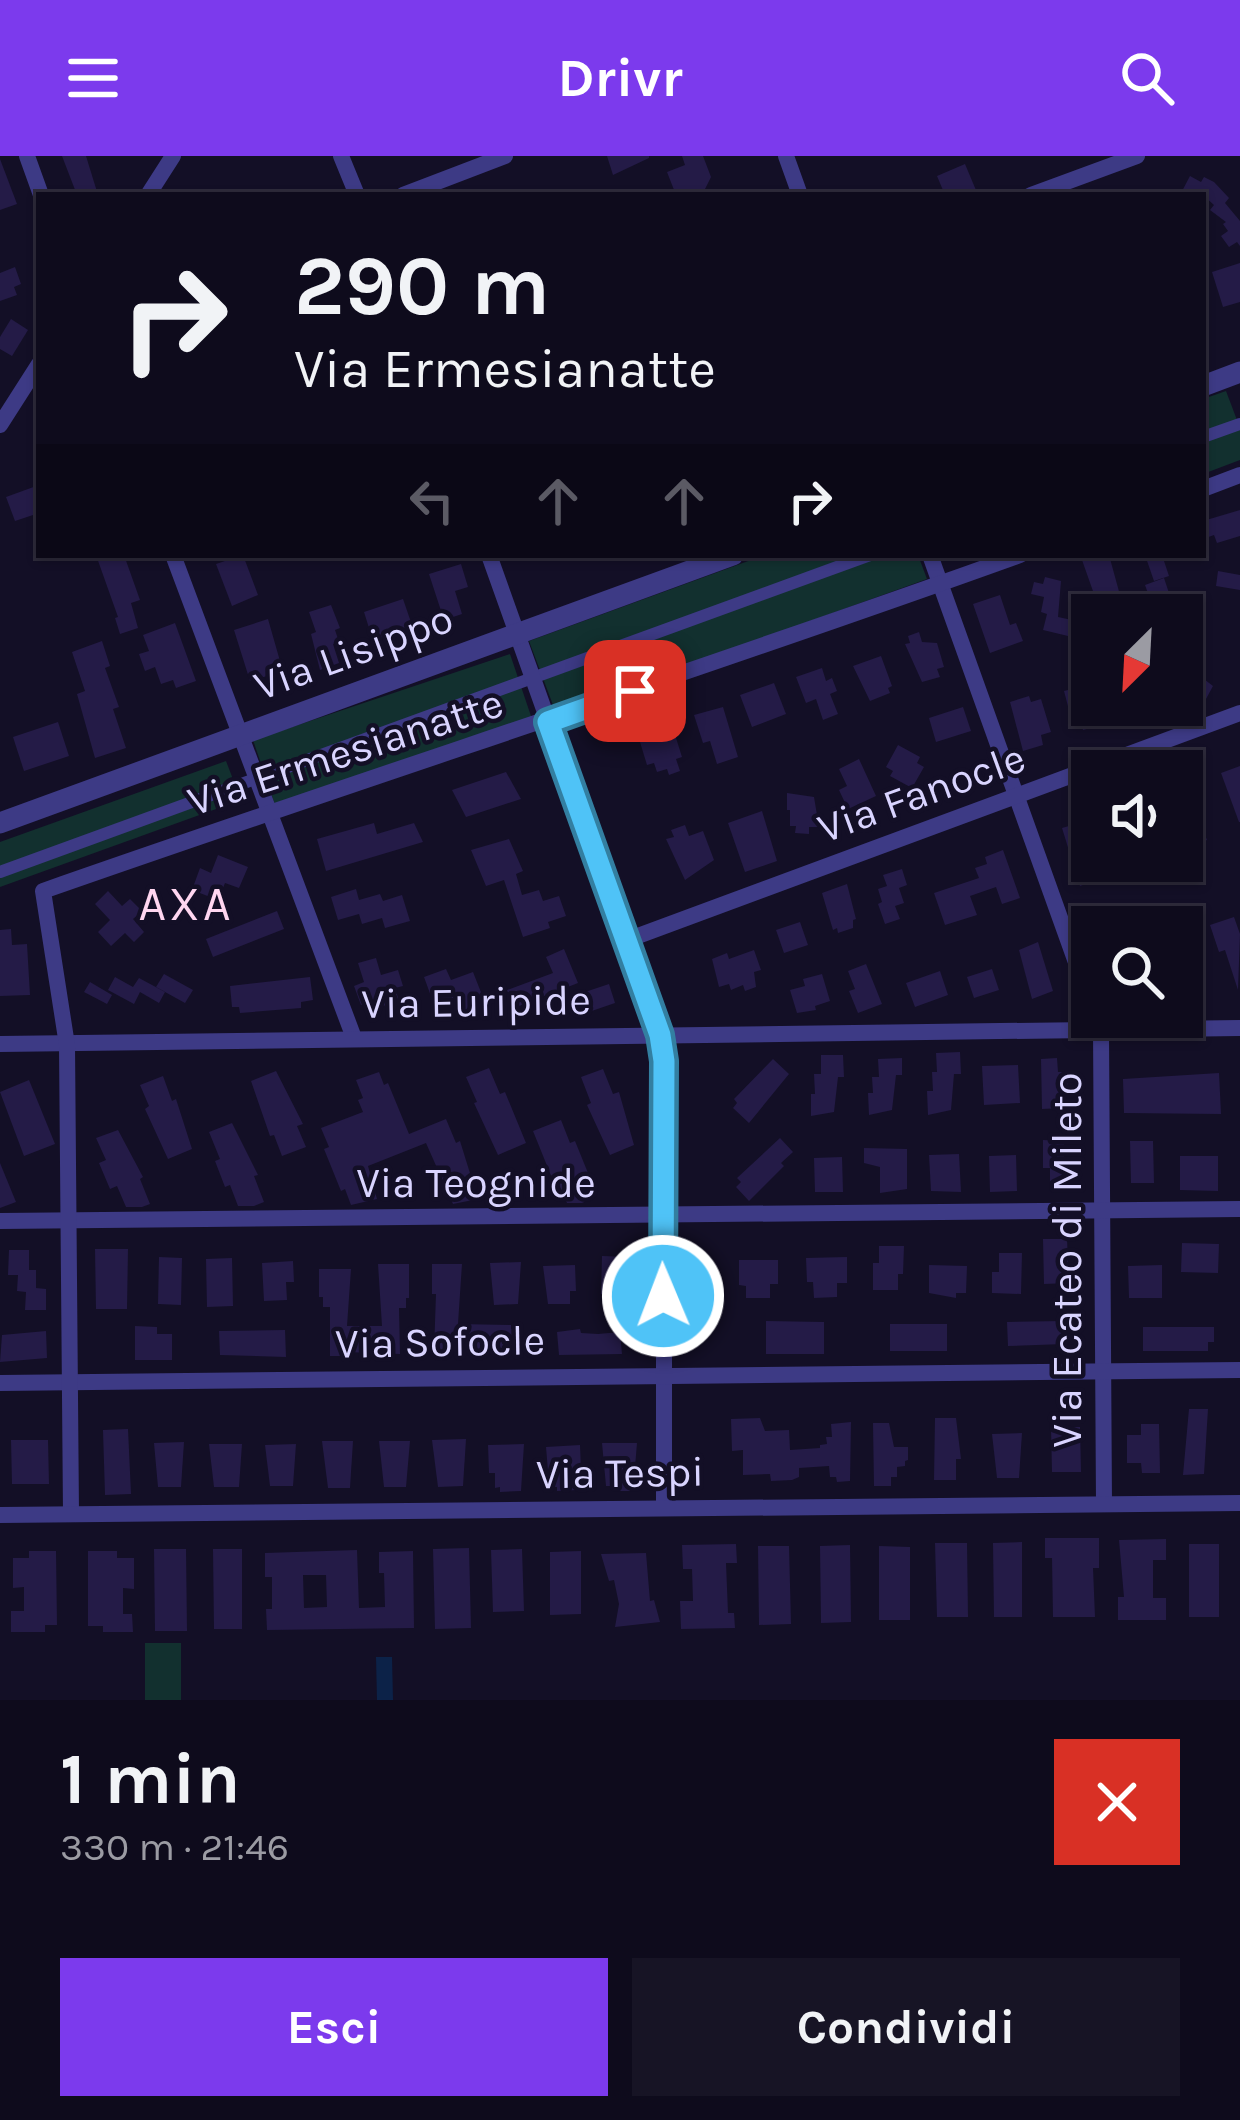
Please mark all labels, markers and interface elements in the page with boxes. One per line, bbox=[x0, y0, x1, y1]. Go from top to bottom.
icon: menu bbox=[60, 45, 126, 111]
icon: search bbox=[1114, 45, 1180, 111]
text: Drivr bbox=[557, 46, 683, 110]
text: 290 m bbox=[294, 237, 550, 335]
icon: right bbox=[96, 240, 252, 396]
text: Via Ermesianatte bbox=[294, 337, 716, 401]
icon: left bbox=[399, 468, 465, 534]
icon: ahead bbox=[525, 468, 591, 534]
icon: ahead bbox=[651, 468, 717, 534]
icon: right bbox=[777, 468, 843, 534]
street label: Via Lisippo bbox=[247, 593, 460, 711]
north arrow bbox=[1071, 594, 1203, 726]
map controls bbox=[1071, 594, 1203, 1038]
pin bbox=[584, 640, 686, 742]
icon: arrive bbox=[602, 658, 668, 724]
street label: Via Ermesianatte bbox=[182, 677, 509, 826]
street label: Via Fanocle bbox=[811, 732, 1032, 853]
button: sound bbox=[1071, 750, 1203, 882]
district label: AXA bbox=[139, 876, 233, 932]
button: search bbox=[1071, 906, 1203, 1038]
street label: Via Euripide bbox=[361, 975, 591, 1029]
street label: Via Ecateo di Mileto bbox=[1042, 1072, 1092, 1448]
street label: Via Teognide bbox=[356, 1158, 596, 1208]
position arrow bbox=[600, 1233, 726, 1359]
street label: Via Sofocle bbox=[335, 1315, 545, 1369]
street label: Via Tespi bbox=[536, 1447, 704, 1499]
text: 1 min bbox=[60, 1737, 241, 1821]
button: close bbox=[1054, 1739, 1180, 1865]
text: 330 m · 21:46 bbox=[60, 1824, 289, 1870]
button: Esci bbox=[60, 1958, 608, 2096]
button: Condividi bbox=[632, 1958, 1180, 2096]

